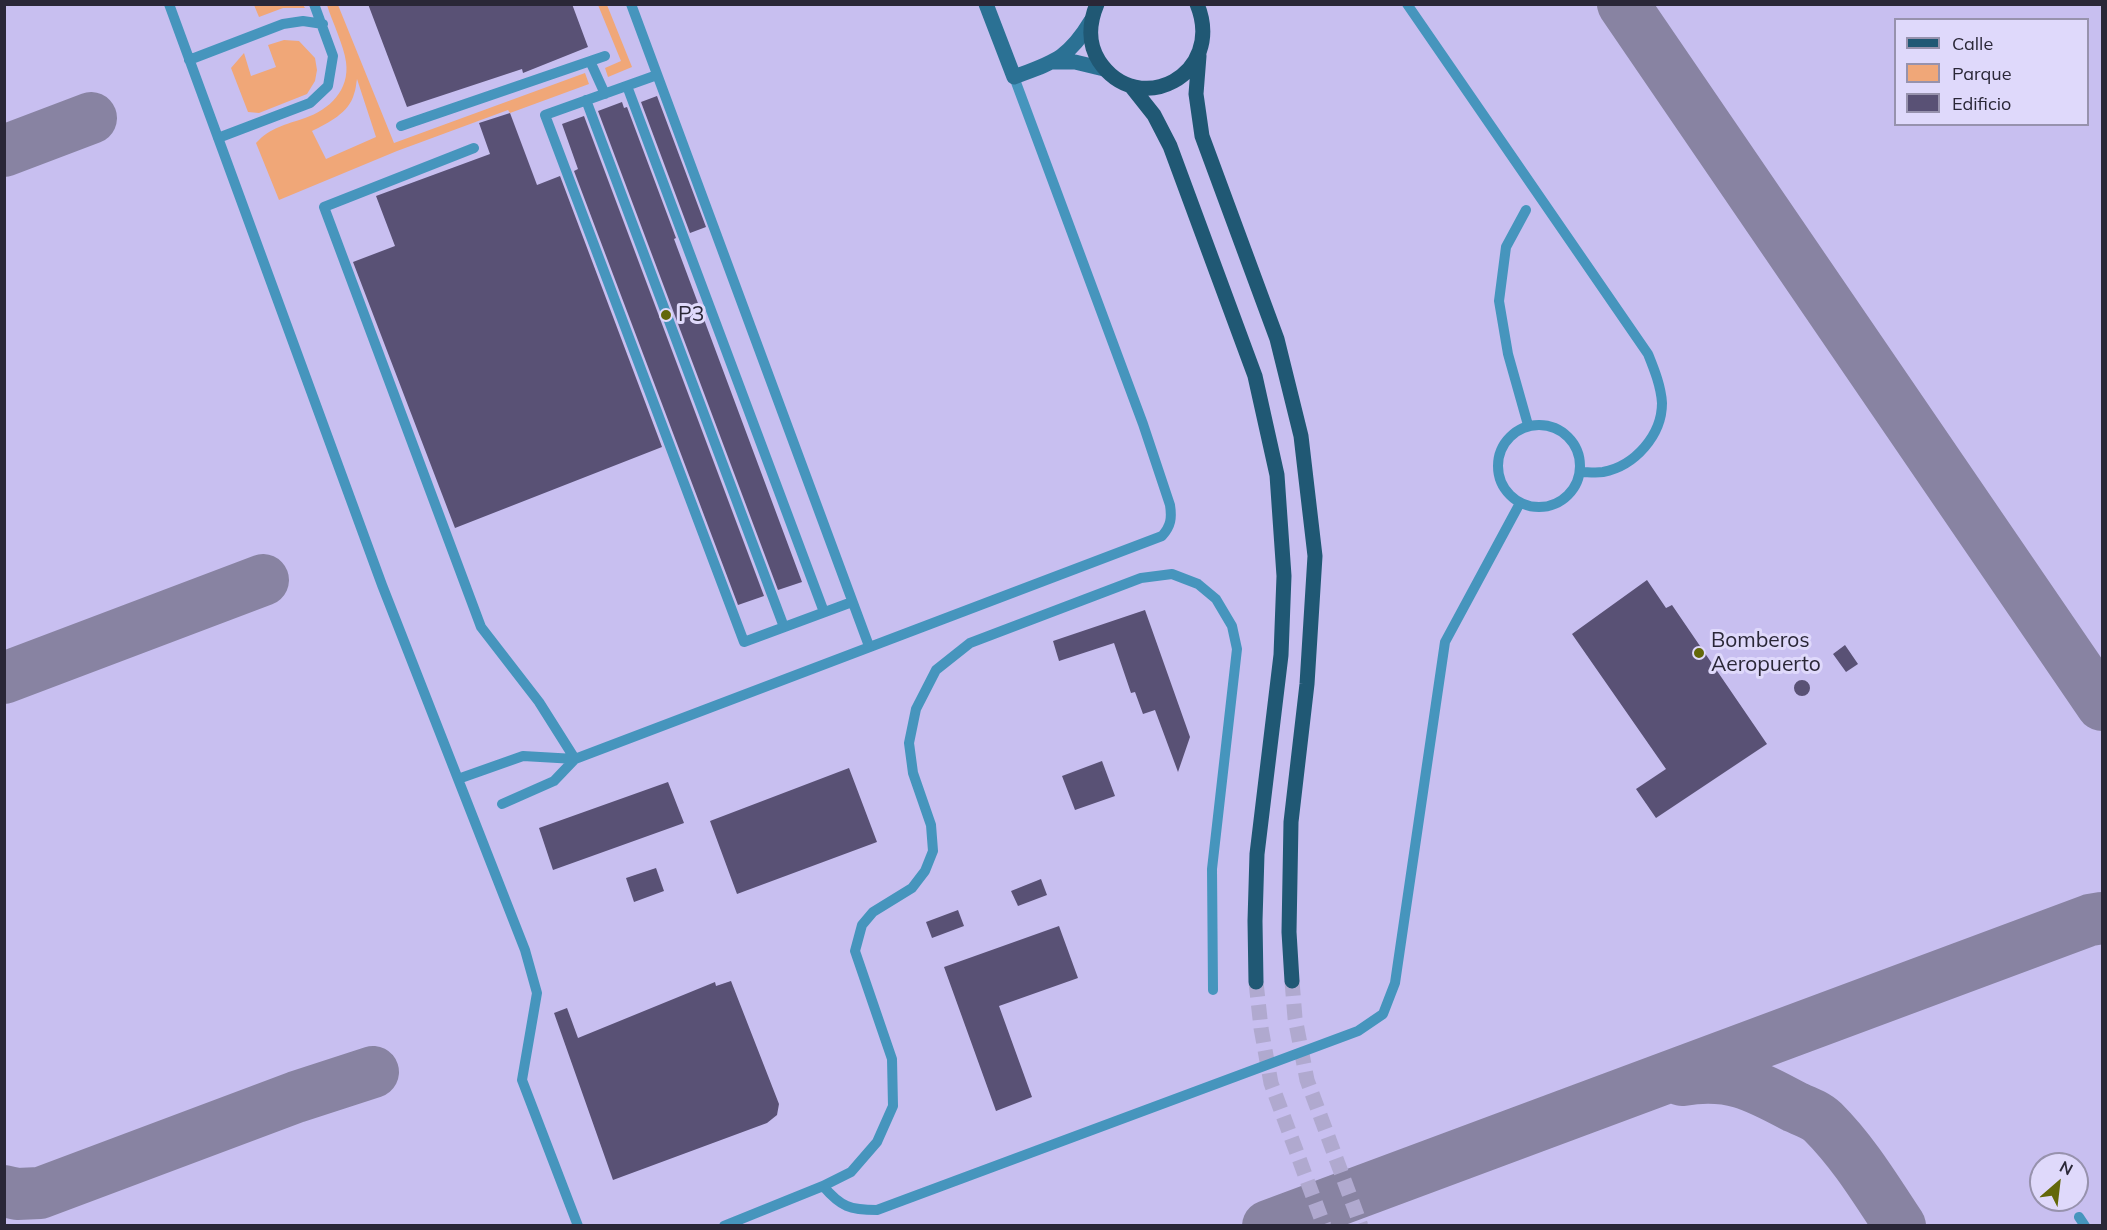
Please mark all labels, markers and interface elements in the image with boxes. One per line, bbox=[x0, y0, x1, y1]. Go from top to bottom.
legend bbox=[1894, 18, 2089, 126]
text: Calle bbox=[1952, 32, 1993, 55]
text: Parque bbox=[1952, 62, 2011, 85]
text: Edificio bbox=[1952, 92, 2011, 115]
place label: P3 bbox=[678, 302, 704, 328]
marker: P3 bbox=[659, 308, 673, 322]
place label: Bomberos Aeropuerto bbox=[1711, 628, 1821, 678]
marker: Bomberos Aeropuerto bbox=[1692, 646, 1706, 660]
north arrow bbox=[2029, 1152, 2089, 1212]
text: N bbox=[2056, 1156, 2077, 1180]

